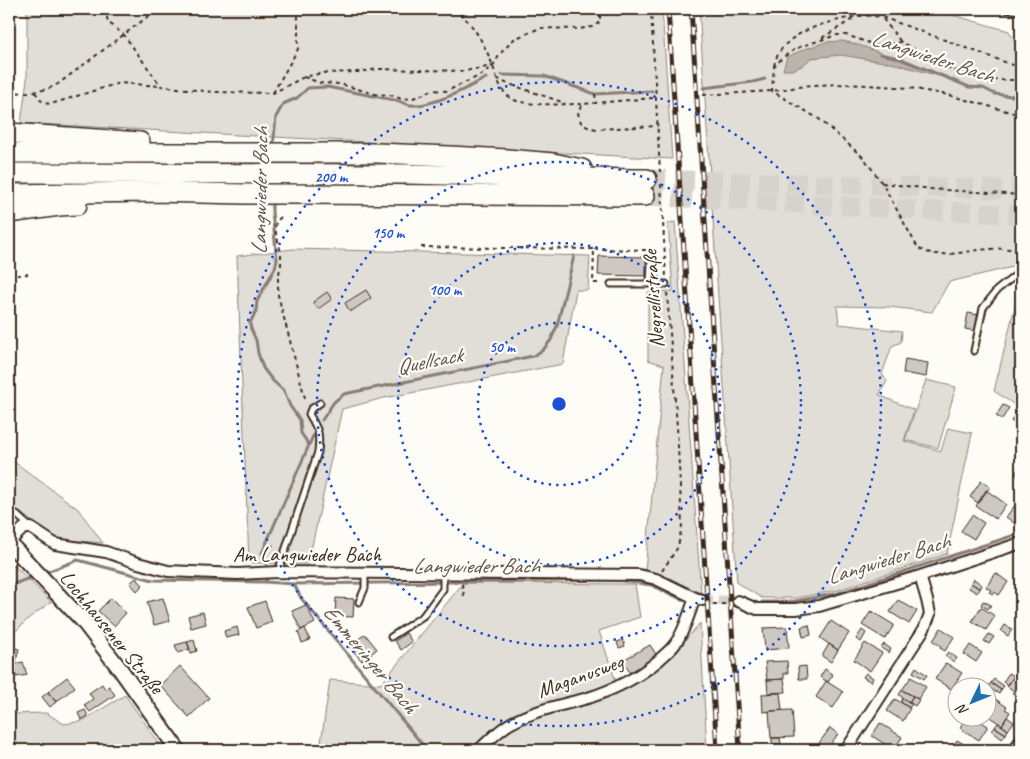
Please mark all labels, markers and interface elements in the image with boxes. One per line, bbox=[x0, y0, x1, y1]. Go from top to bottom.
water label: Langwieder Bach bbox=[868, 24, 999, 90]
water label: Langwieder Bach bbox=[245, 125, 275, 255]
text: 200 m bbox=[315, 168, 349, 187]
text: 150 m bbox=[372, 224, 406, 243]
street label: Negrellistraße bbox=[636, 247, 669, 349]
text: 100 m bbox=[429, 281, 463, 300]
text: 50 m bbox=[489, 338, 516, 357]
water label: Quellsack bbox=[394, 340, 468, 381]
centre of rings bbox=[550, 395, 568, 413]
water label: Langwieder Bach bbox=[823, 526, 955, 591]
street label: Am Langwieder Bach bbox=[233, 541, 382, 567]
water label: Langwieder Bach bbox=[412, 552, 541, 580]
street label: Lochhausener Straße bbox=[54, 565, 171, 701]
water label: Emmeringer Bach bbox=[317, 598, 425, 720]
street label: Maganusweg bbox=[533, 648, 628, 704]
north arrow bbox=[948, 676, 998, 726]
text: N bbox=[952, 700, 972, 719]

